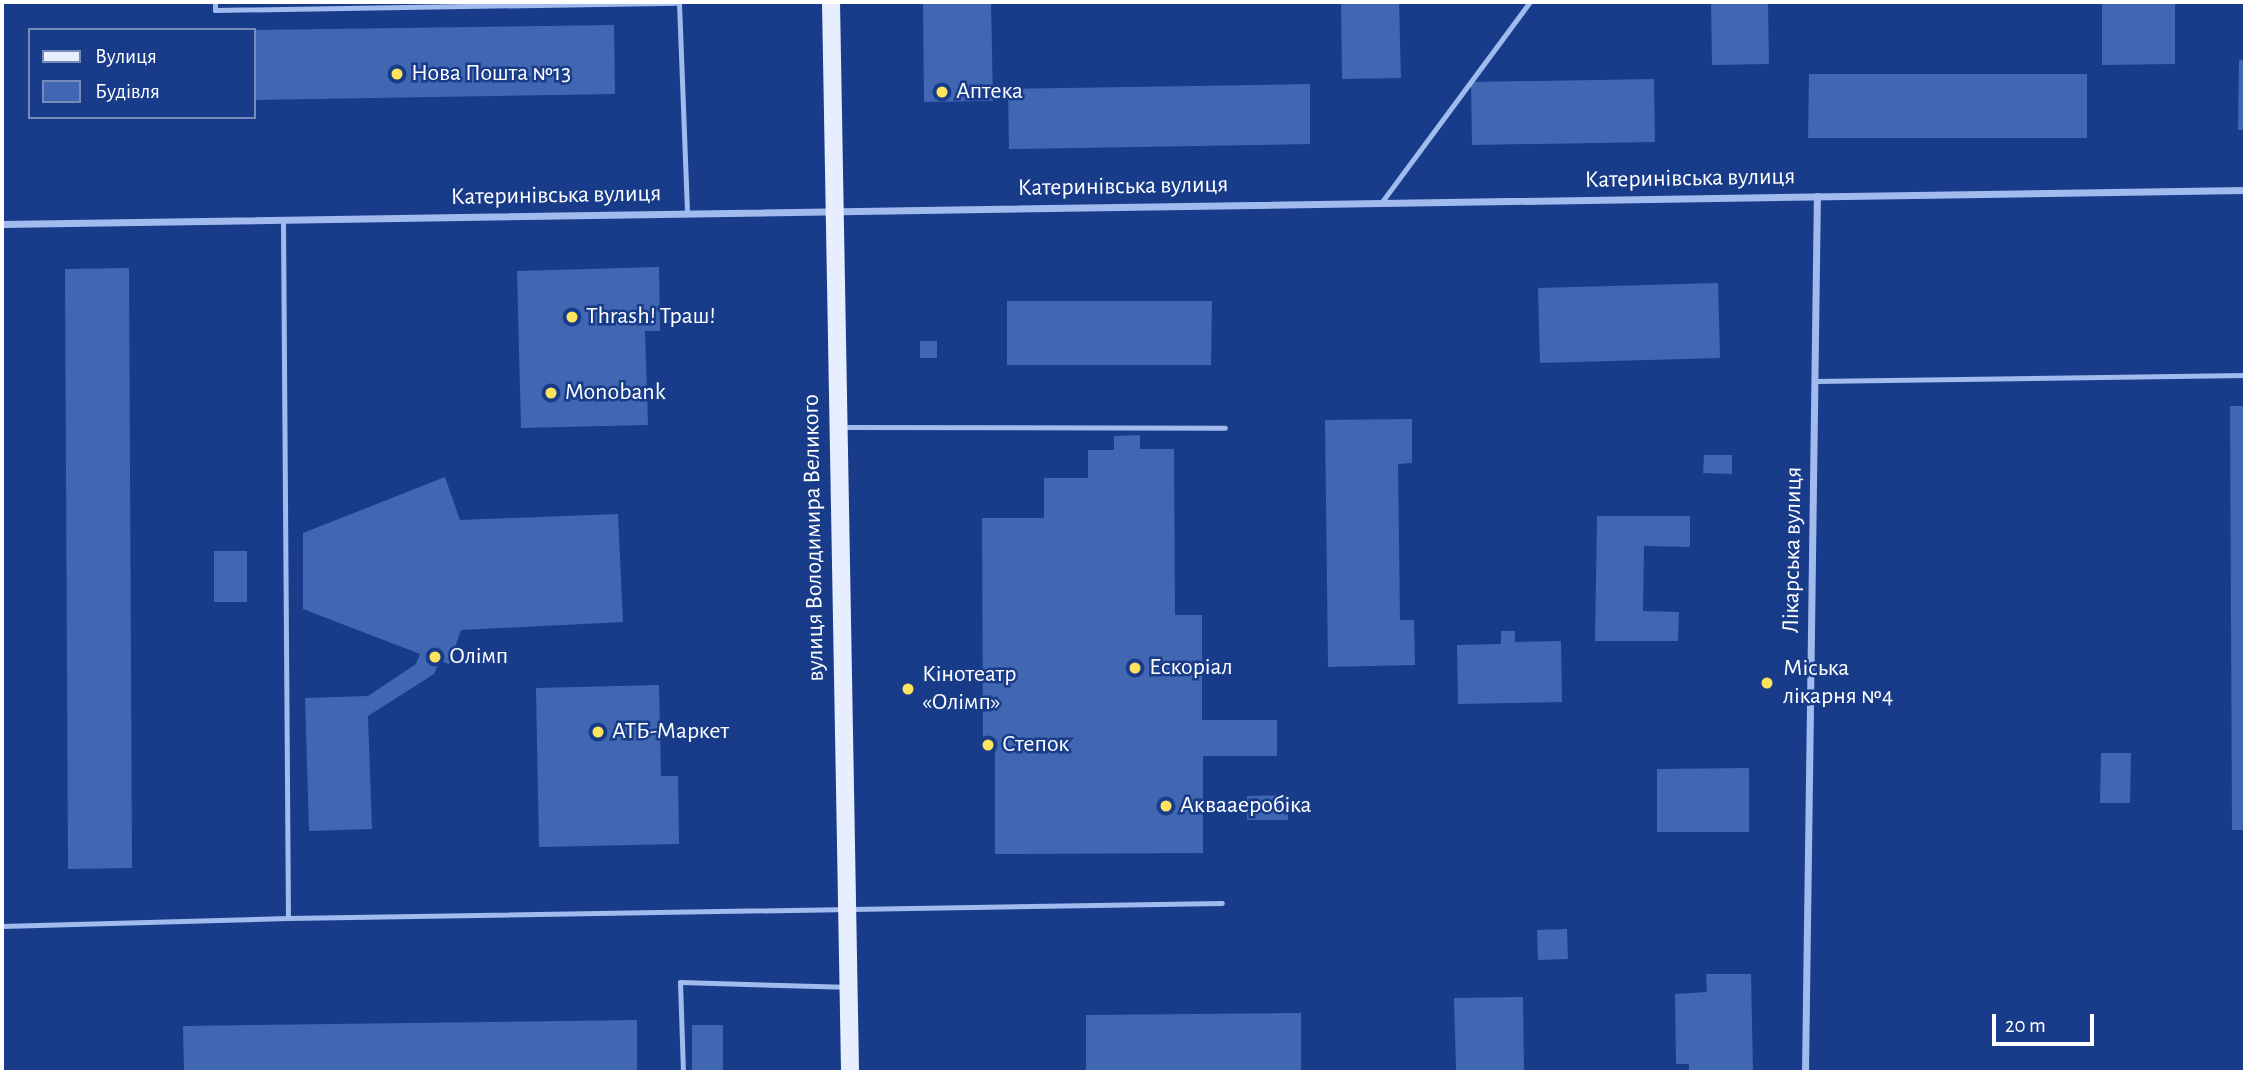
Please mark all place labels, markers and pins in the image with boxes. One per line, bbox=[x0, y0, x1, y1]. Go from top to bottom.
place label: Нова Пошта №13 bbox=[411, 60, 571, 88]
marker: Нова Пошта №13 bbox=[389, 66, 405, 82]
place label: Аптека bbox=[956, 78, 1023, 106]
marker: Аптека bbox=[934, 84, 950, 100]
place label: Thrash! Траш! bbox=[586, 303, 716, 331]
marker: Thrash! Траш! bbox=[564, 309, 580, 325]
place label: Monobank bbox=[565, 379, 666, 407]
marker: Monobank bbox=[543, 385, 559, 401]
place label: Олімп bbox=[449, 643, 508, 671]
marker: Олімп bbox=[427, 649, 443, 665]
place label: Ескоріал bbox=[1149, 654, 1233, 682]
place label: Міська лікарня №4 bbox=[1783, 655, 1893, 711]
marker: Ескоріал bbox=[1127, 660, 1143, 676]
place label: Кінотеатр «Олімп» bbox=[922, 661, 1016, 717]
marker: Міська лікарня №4 bbox=[1757, 673, 1777, 693]
marker: Кінотеатр «Олімп» bbox=[900, 681, 916, 697]
place label: АТБ-Маркет bbox=[612, 718, 729, 746]
marker: АТБ-Маркет bbox=[590, 724, 606, 740]
place label: Степок bbox=[1002, 731, 1069, 759]
marker: Степок bbox=[980, 737, 996, 753]
place label: Аквааеробіка bbox=[1180, 792, 1312, 820]
marker: Аквааеробіка bbox=[1158, 798, 1174, 814]

